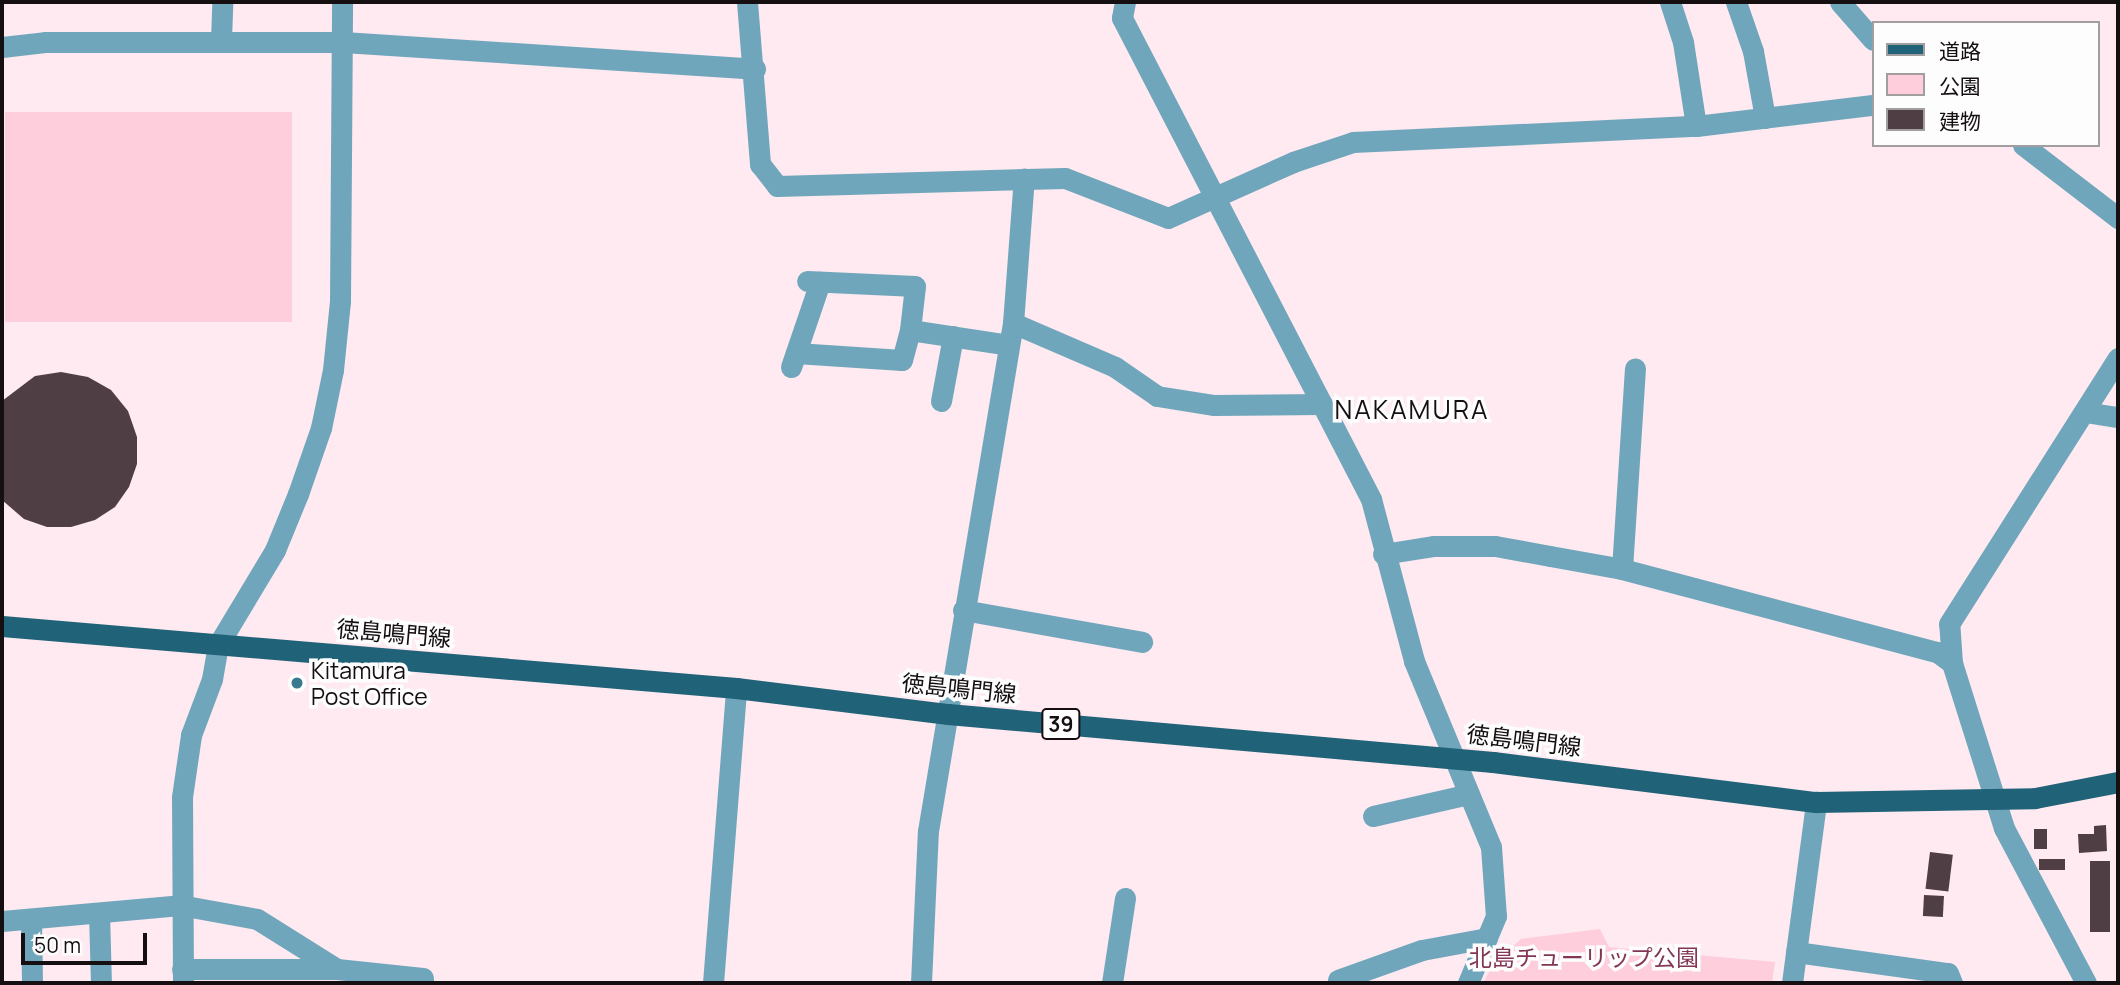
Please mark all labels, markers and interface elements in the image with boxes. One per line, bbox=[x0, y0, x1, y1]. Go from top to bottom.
legend bbox=[1871, 21, 2099, 147]
text: 道路 bbox=[1939, 37, 1981, 65]
text: 公園 bbox=[1939, 72, 1981, 100]
text: 建物 bbox=[1939, 107, 1981, 135]
district label: NAKAMURA bbox=[1335, 394, 1489, 426]
street label: 徳島鳴門線 bbox=[336, 614, 452, 652]
place label: Kitamura Post Office bbox=[311, 656, 428, 710]
street label: 徳島鳴門線 bbox=[900, 668, 1018, 708]
marker: Kitamura Post Office bbox=[289, 675, 305, 691]
road number: 39 bbox=[1040, 706, 1082, 742]
street label: 徳島鳴門線 bbox=[1465, 719, 1583, 761]
scale bar bbox=[24, 918, 150, 962]
text: 50 m bbox=[34, 931, 81, 959]
park label: 北島チューリップ公園 bbox=[1469, 943, 1699, 971]

